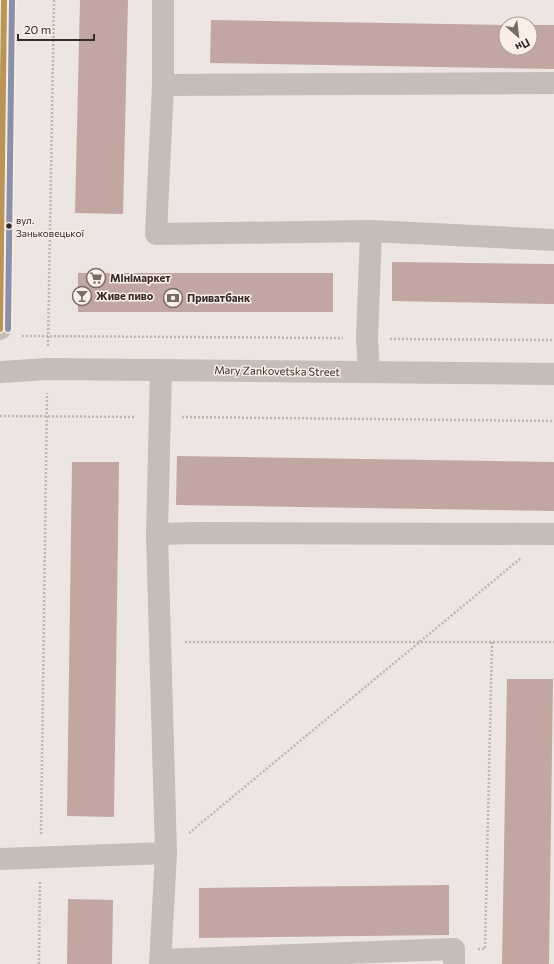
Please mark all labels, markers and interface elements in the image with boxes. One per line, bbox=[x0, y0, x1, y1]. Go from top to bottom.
scale bar bbox=[18, 16, 94, 42]
north arrow bbox=[498, 16, 538, 56]
text: 20 m bbox=[24, 22, 51, 36]
text: Пн bbox=[513, 36, 532, 54]
place label: вул. Заньковецької bbox=[16, 214, 84, 239]
marker: вул. Заньковецької bbox=[4, 221, 14, 231]
supermarket icon: Мінімаркет bbox=[85, 267, 107, 289]
place label: Мінімаркет bbox=[110, 271, 171, 284]
bar icon: Живе пиво bbox=[71, 285, 93, 307]
bank icon: Приватбанк bbox=[162, 287, 184, 309]
place label: Живе пиво bbox=[96, 289, 154, 302]
place label: Приватбанк bbox=[187, 291, 251, 304]
street label: Mary Zankovetska Street bbox=[214, 363, 340, 378]

